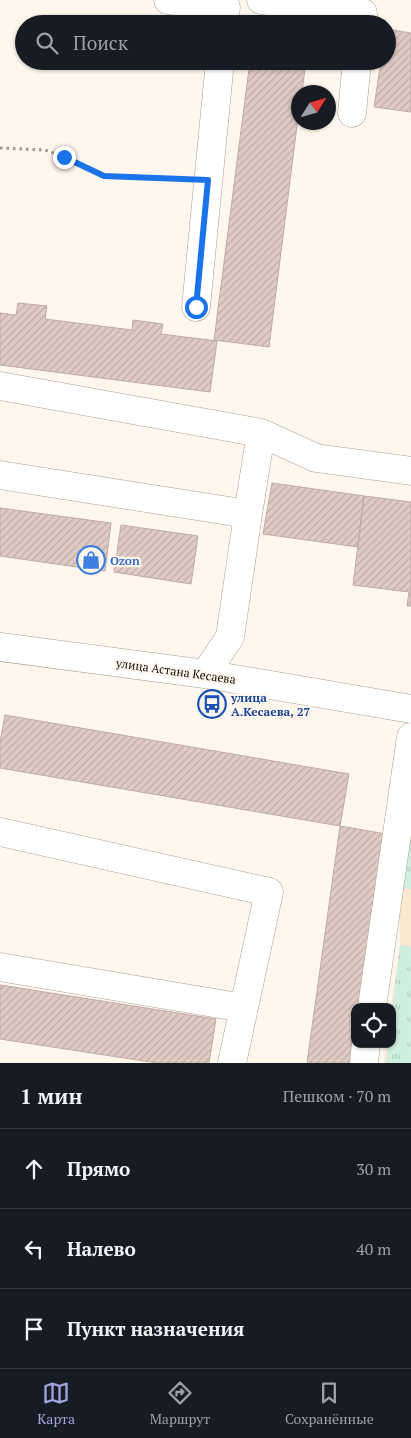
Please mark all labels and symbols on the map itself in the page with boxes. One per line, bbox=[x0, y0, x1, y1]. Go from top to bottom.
north arrow bbox=[291, 85, 336, 130]
route end bbox=[53, 146, 76, 169]
route start bbox=[185, 296, 208, 319]
shop icon: Ozon bbox=[76, 545, 106, 575]
place label: Ozon bbox=[110, 553, 140, 568]
street label: улица Астана Кесаева bbox=[114, 655, 237, 687]
bus stop icon: улица А.Кесаева, 27 bbox=[197, 689, 227, 719]
place label: улица А.Кесаева, 27 bbox=[230, 690, 311, 719]

